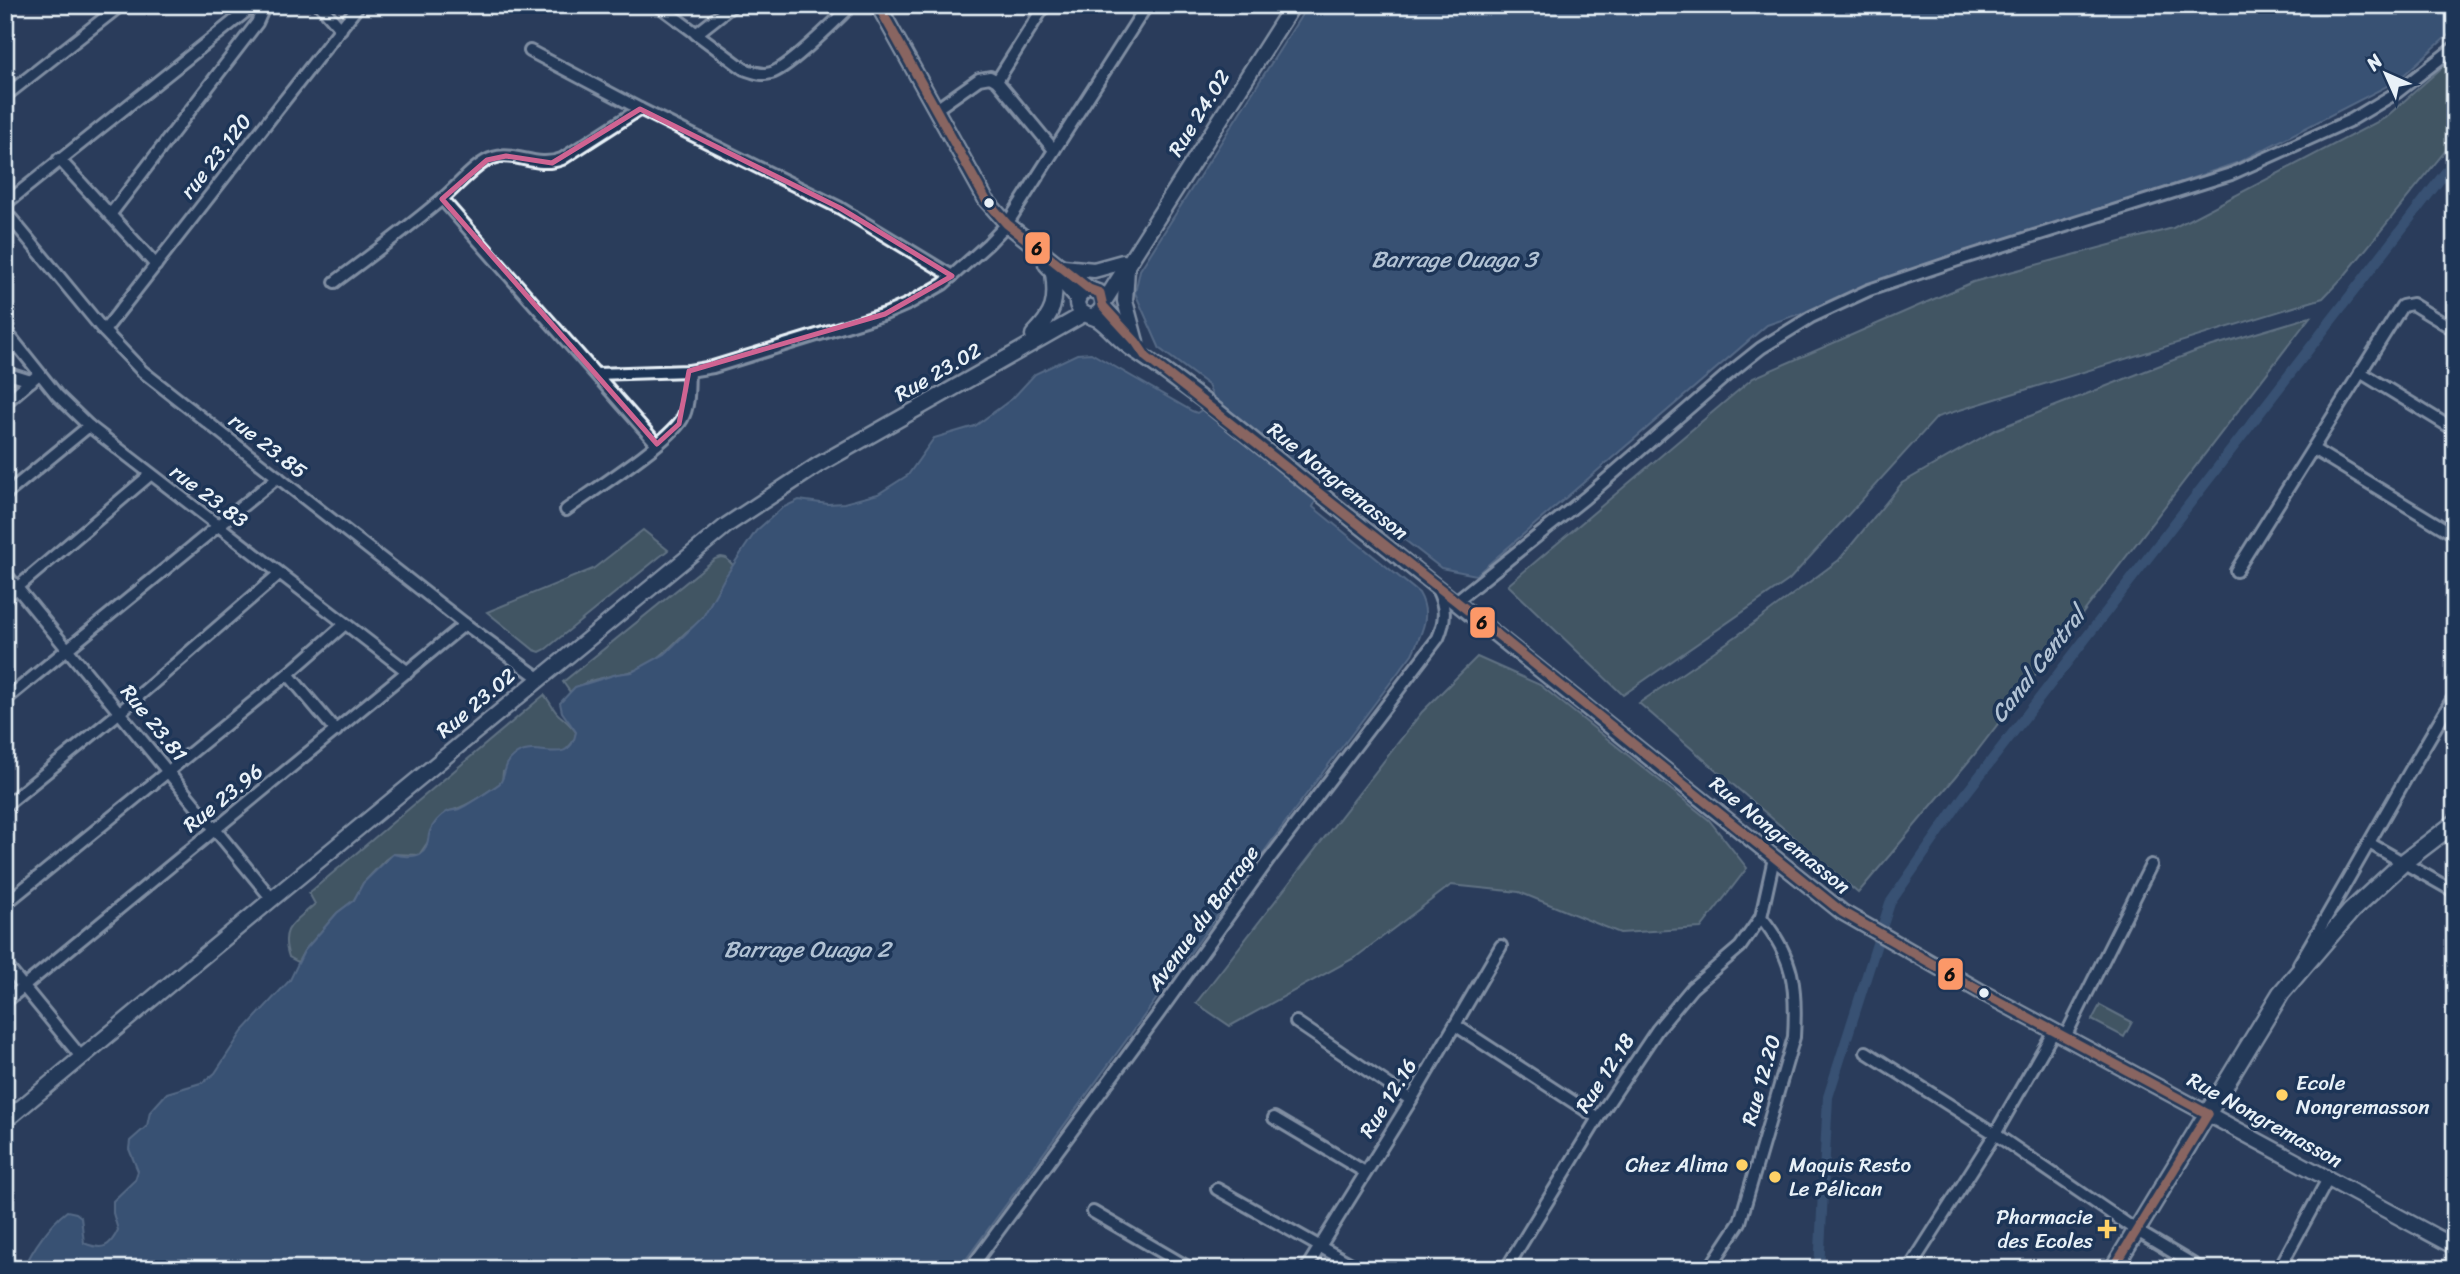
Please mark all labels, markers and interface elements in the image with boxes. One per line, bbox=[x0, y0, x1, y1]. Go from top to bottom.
north arrow bbox=[2352, 38, 2422, 108]
text: N bbox=[2357, 45, 2391, 79]
street label: Rue 24.02 bbox=[1157, 62, 1241, 164]
street label: rue 23.120 bbox=[170, 105, 262, 207]
unlabelled marker bbox=[982, 196, 996, 210]
line badge: 6 bbox=[1024, 231, 1051, 265]
text: 6 bbox=[1031, 232, 1043, 265]
water label: Barrage Ouaga 3 bbox=[1371, 239, 1540, 280]
street label: Rue 23.02 bbox=[887, 332, 989, 412]
street label: rue 23.85 bbox=[220, 403, 316, 489]
street label: Rue Nongremasson bbox=[1259, 412, 1417, 550]
street label: rue 23.83 bbox=[162, 454, 257, 539]
water label: Canal Central bbox=[1979, 594, 2100, 732]
line badge: 6 bbox=[1469, 606, 1496, 639]
text: 6 bbox=[1476, 606, 1488, 639]
street label: Rue 23.02 bbox=[427, 658, 525, 748]
street label: Rue 23.81 bbox=[110, 675, 198, 771]
street label: Rue 23.96 bbox=[174, 753, 272, 843]
street label: Rue Nongremasson bbox=[1701, 766, 1859, 904]
street label: Avenue du Barrage bbox=[1136, 837, 1269, 1000]
water label: Barrage Ouaga 2 bbox=[724, 929, 893, 970]
line badge: 6 bbox=[1937, 957, 1964, 991]
text: 6 bbox=[1944, 958, 1956, 991]
unlabelled marker bbox=[1977, 986, 1991, 1000]
street label: Rue 12.18 bbox=[1565, 1025, 1645, 1121]
street label: Rue 12.20 bbox=[1730, 1030, 1792, 1130]
street label: Rue 12.16 bbox=[1348, 1050, 1428, 1146]
street label: Rue Nongremasson bbox=[2180, 1061, 2350, 1179]
place label: Ecole Nongremasson bbox=[2296, 1064, 2429, 1126]
marker: Ecole Nongremasson bbox=[2274, 1087, 2290, 1103]
place label: Chez Alima bbox=[1625, 1146, 1728, 1184]
place label: Maquis Resto Le Pélican bbox=[1789, 1146, 1911, 1208]
marker: Chez Alima bbox=[1734, 1157, 1750, 1173]
marker: Maquis Resto Le Pélican bbox=[1767, 1169, 1783, 1185]
place label: Pharmacie des Ecoles bbox=[1996, 1198, 2093, 1260]
marker: Pharmacie des Ecoles bbox=[2099, 1221, 2115, 1237]

